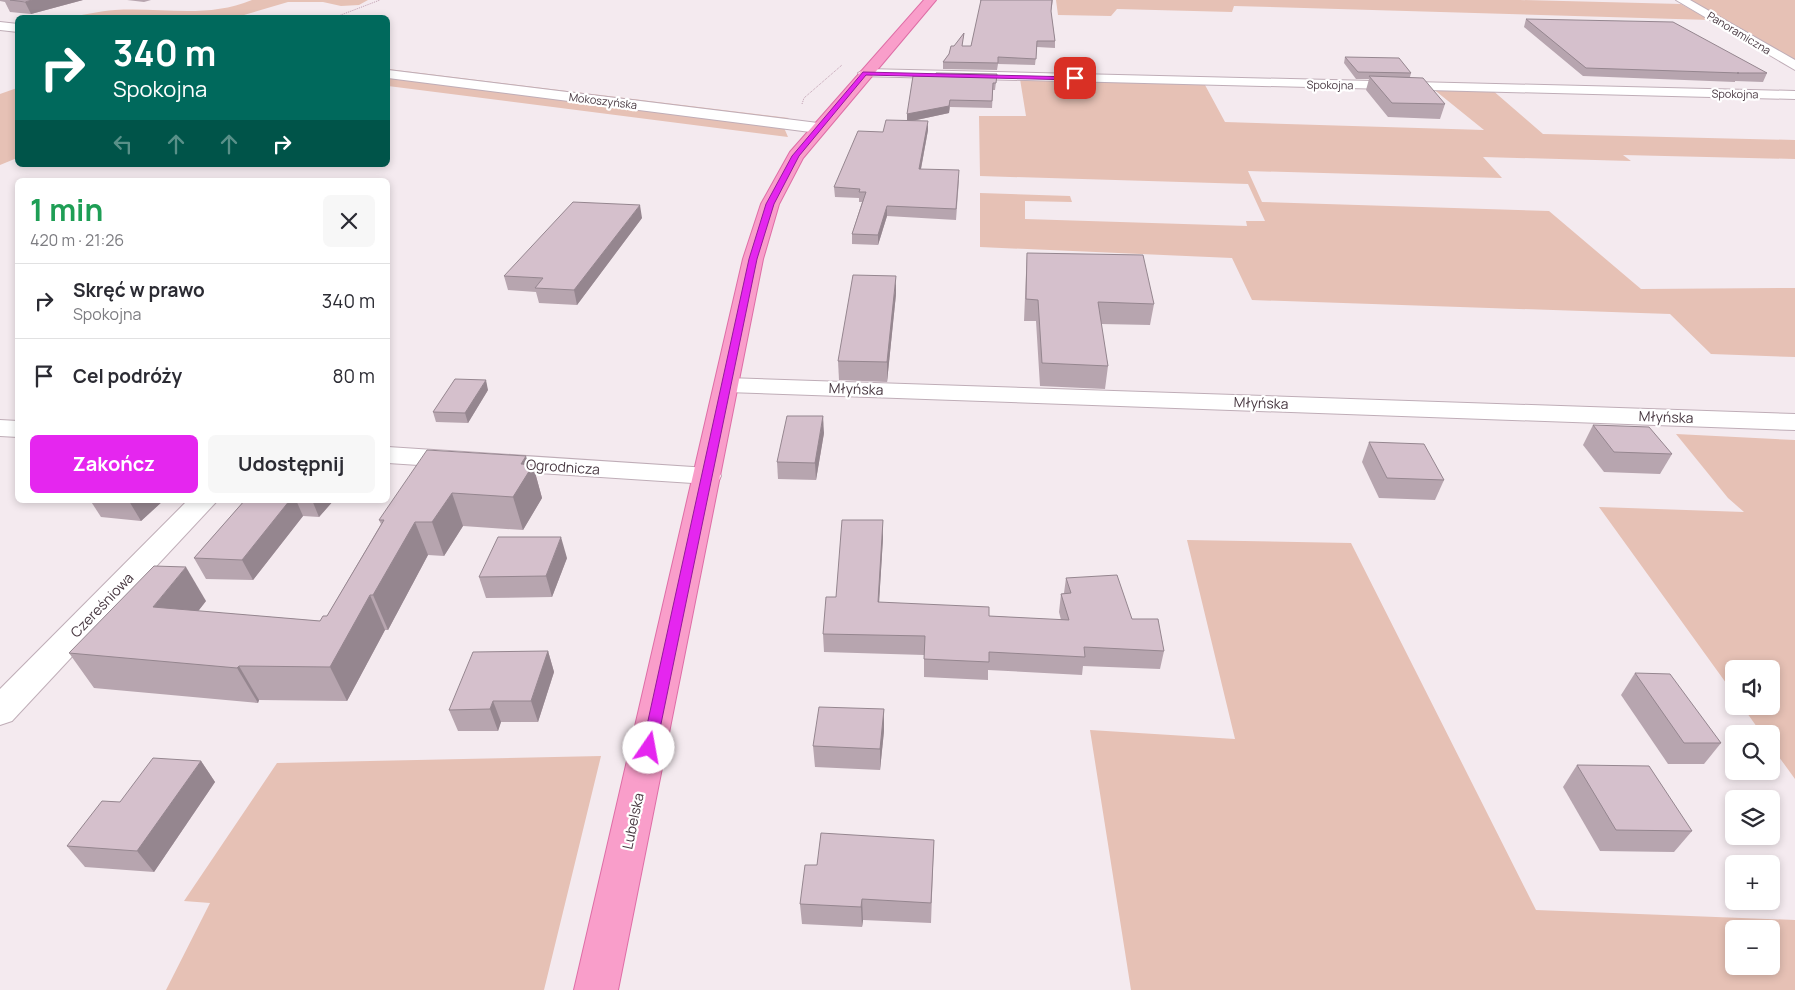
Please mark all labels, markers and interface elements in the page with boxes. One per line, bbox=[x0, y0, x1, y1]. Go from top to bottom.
street label: Panoramiczna bbox=[1705, 8, 1774, 57]
text: 340 m bbox=[113, 29, 216, 77]
icon: right bbox=[30, 35, 95, 100]
pin bbox=[1054, 57, 1096, 99]
icon: arrive bbox=[1061, 64, 1089, 92]
text: Spokojna bbox=[113, 74, 207, 104]
street label: Spokojna bbox=[1306, 77, 1354, 92]
street label: Spokojna bbox=[1711, 86, 1759, 101]
street label: Mokoszyńska bbox=[568, 89, 638, 112]
icon: left bbox=[109, 130, 137, 158]
icon: ahead bbox=[162, 130, 190, 158]
icon: ahead bbox=[215, 130, 243, 158]
icon: right bbox=[268, 130, 296, 158]
text: 1 min bbox=[30, 189, 103, 230]
button: close bbox=[323, 195, 375, 247]
text: 420 m · 21:26 bbox=[30, 229, 124, 251]
text: Skręć w prawo bbox=[73, 277, 205, 303]
icon: right bbox=[30, 287, 58, 315]
text: 340 m bbox=[322, 288, 375, 314]
text: Spokojna bbox=[73, 303, 141, 325]
icon: arrive bbox=[30, 362, 58, 390]
text: Cel podróży bbox=[73, 363, 182, 389]
text: 80 m bbox=[332, 363, 375, 389]
street label: Młyńska bbox=[828, 378, 884, 399]
street label: Młyńska bbox=[1233, 392, 1289, 413]
street label: Młyńska bbox=[1638, 406, 1694, 427]
button: Zakończ bbox=[30, 435, 198, 493]
button: Udostępnij bbox=[208, 435, 375, 493]
street label: Ogrodnicza bbox=[525, 454, 601, 479]
street label: Czereśniowa bbox=[66, 568, 137, 641]
map controls bbox=[1725, 660, 1780, 975]
button: sound bbox=[1725, 660, 1780, 715]
position arrow bbox=[622, 721, 674, 773]
button: search bbox=[1725, 725, 1780, 780]
button: layers bbox=[1725, 790, 1780, 845]
street label: Lubelska bbox=[617, 791, 648, 851]
button: + bbox=[1725, 855, 1780, 910]
button: − bbox=[1725, 920, 1780, 975]

